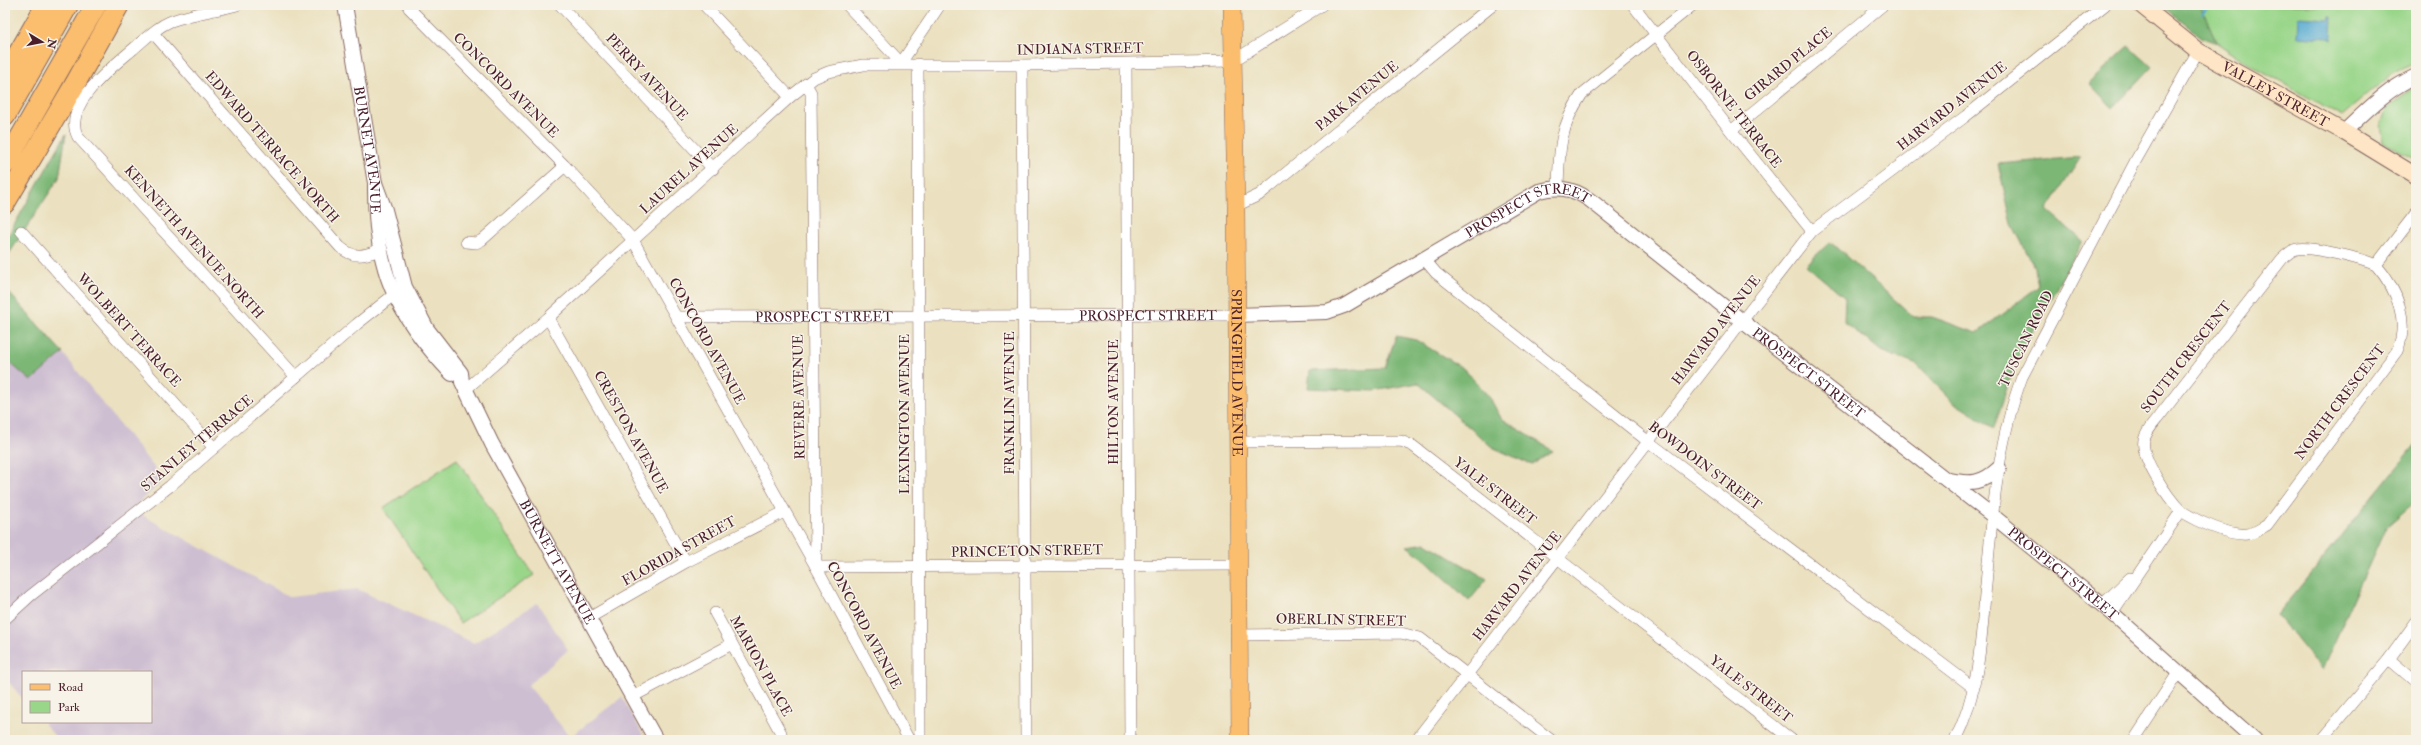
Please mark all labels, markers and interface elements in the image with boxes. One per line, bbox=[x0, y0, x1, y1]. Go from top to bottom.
north arrow bbox=[22, 22, 62, 62]
street label: GIRARD PLACE bbox=[1741, 23, 1835, 105]
street label: CONCORD AVENUE bbox=[450, 29, 562, 141]
street label: PERRY AVENUE bbox=[602, 30, 692, 124]
text: N bbox=[44, 37, 59, 51]
street label: INDIANA STREET bbox=[1016, 39, 1144, 59]
street label: OSBORNE TERRACE bbox=[1683, 47, 1785, 171]
street label: PARK AVENUE bbox=[1312, 57, 1402, 135]
street label: HARVARD AVENUE bbox=[1894, 58, 2010, 154]
street label: VALLEY STREET bbox=[2219, 58, 2333, 131]
street label: EDWARD TERRACE NORTH bbox=[201, 68, 343, 226]
street label: BURNET AVENUE bbox=[350, 85, 384, 215]
street label: LAUREL AVENUE bbox=[636, 120, 742, 218]
street label: KENNETH AVENUE NORTH bbox=[121, 162, 267, 322]
street label: PROSPECT STREET bbox=[1462, 180, 1595, 241]
street label: WOLBERT TERRACE bbox=[73, 269, 185, 390]
street label: HARVARD AVENUE bbox=[1668, 272, 1764, 388]
street label: CONCORD AVENUE bbox=[665, 275, 749, 407]
street label: TUSCAN ROAD bbox=[1995, 288, 2057, 390]
street label: SPRINGFIELD AVENUE bbox=[1228, 289, 1246, 457]
street label: SOUTH CRESCENT bbox=[2137, 297, 2235, 416]
street label: PROSPECT STREET bbox=[1079, 307, 1218, 324]
street label: PROSPECT STREET bbox=[755, 308, 894, 325]
street label: PROSPECT STREET bbox=[1749, 324, 1869, 422]
street label: FRANKLIN AVENUE bbox=[1001, 331, 1018, 475]
street label: REVERE AVENUE bbox=[789, 334, 809, 460]
street label: LEXINGTON AVENUE bbox=[896, 334, 913, 494]
street label: HILTON AVENUE bbox=[1105, 339, 1122, 465]
street label: NORTH CRESCENT bbox=[2291, 341, 2389, 463]
street label: CRESTON AVENUE bbox=[590, 368, 672, 496]
street label: STANLEY TERRACE bbox=[137, 391, 257, 495]
street label: BOWDOIN STREET bbox=[1645, 418, 1765, 514]
street label: YALE STREET bbox=[1450, 454, 1540, 529]
street label: BURNETT AVENUE bbox=[516, 497, 599, 627]
street label: FLORIDA STREET bbox=[619, 512, 739, 589]
street label: PROSPECT STREET bbox=[2005, 523, 2123, 624]
street label: HARVARD AVENUE bbox=[1469, 528, 1565, 644]
street label: PRINCETON STREET bbox=[951, 541, 1104, 561]
street label: CONCORD AVENUE bbox=[823, 558, 905, 692]
street label: OBERLIN STREET bbox=[1276, 610, 1407, 630]
street label: MARION PLACE bbox=[726, 613, 796, 719]
street label: YALE STREET bbox=[1706, 652, 1796, 727]
legend bbox=[22, 671, 152, 723]
text: Road bbox=[58, 680, 83, 695]
text: Park bbox=[58, 700, 80, 715]

